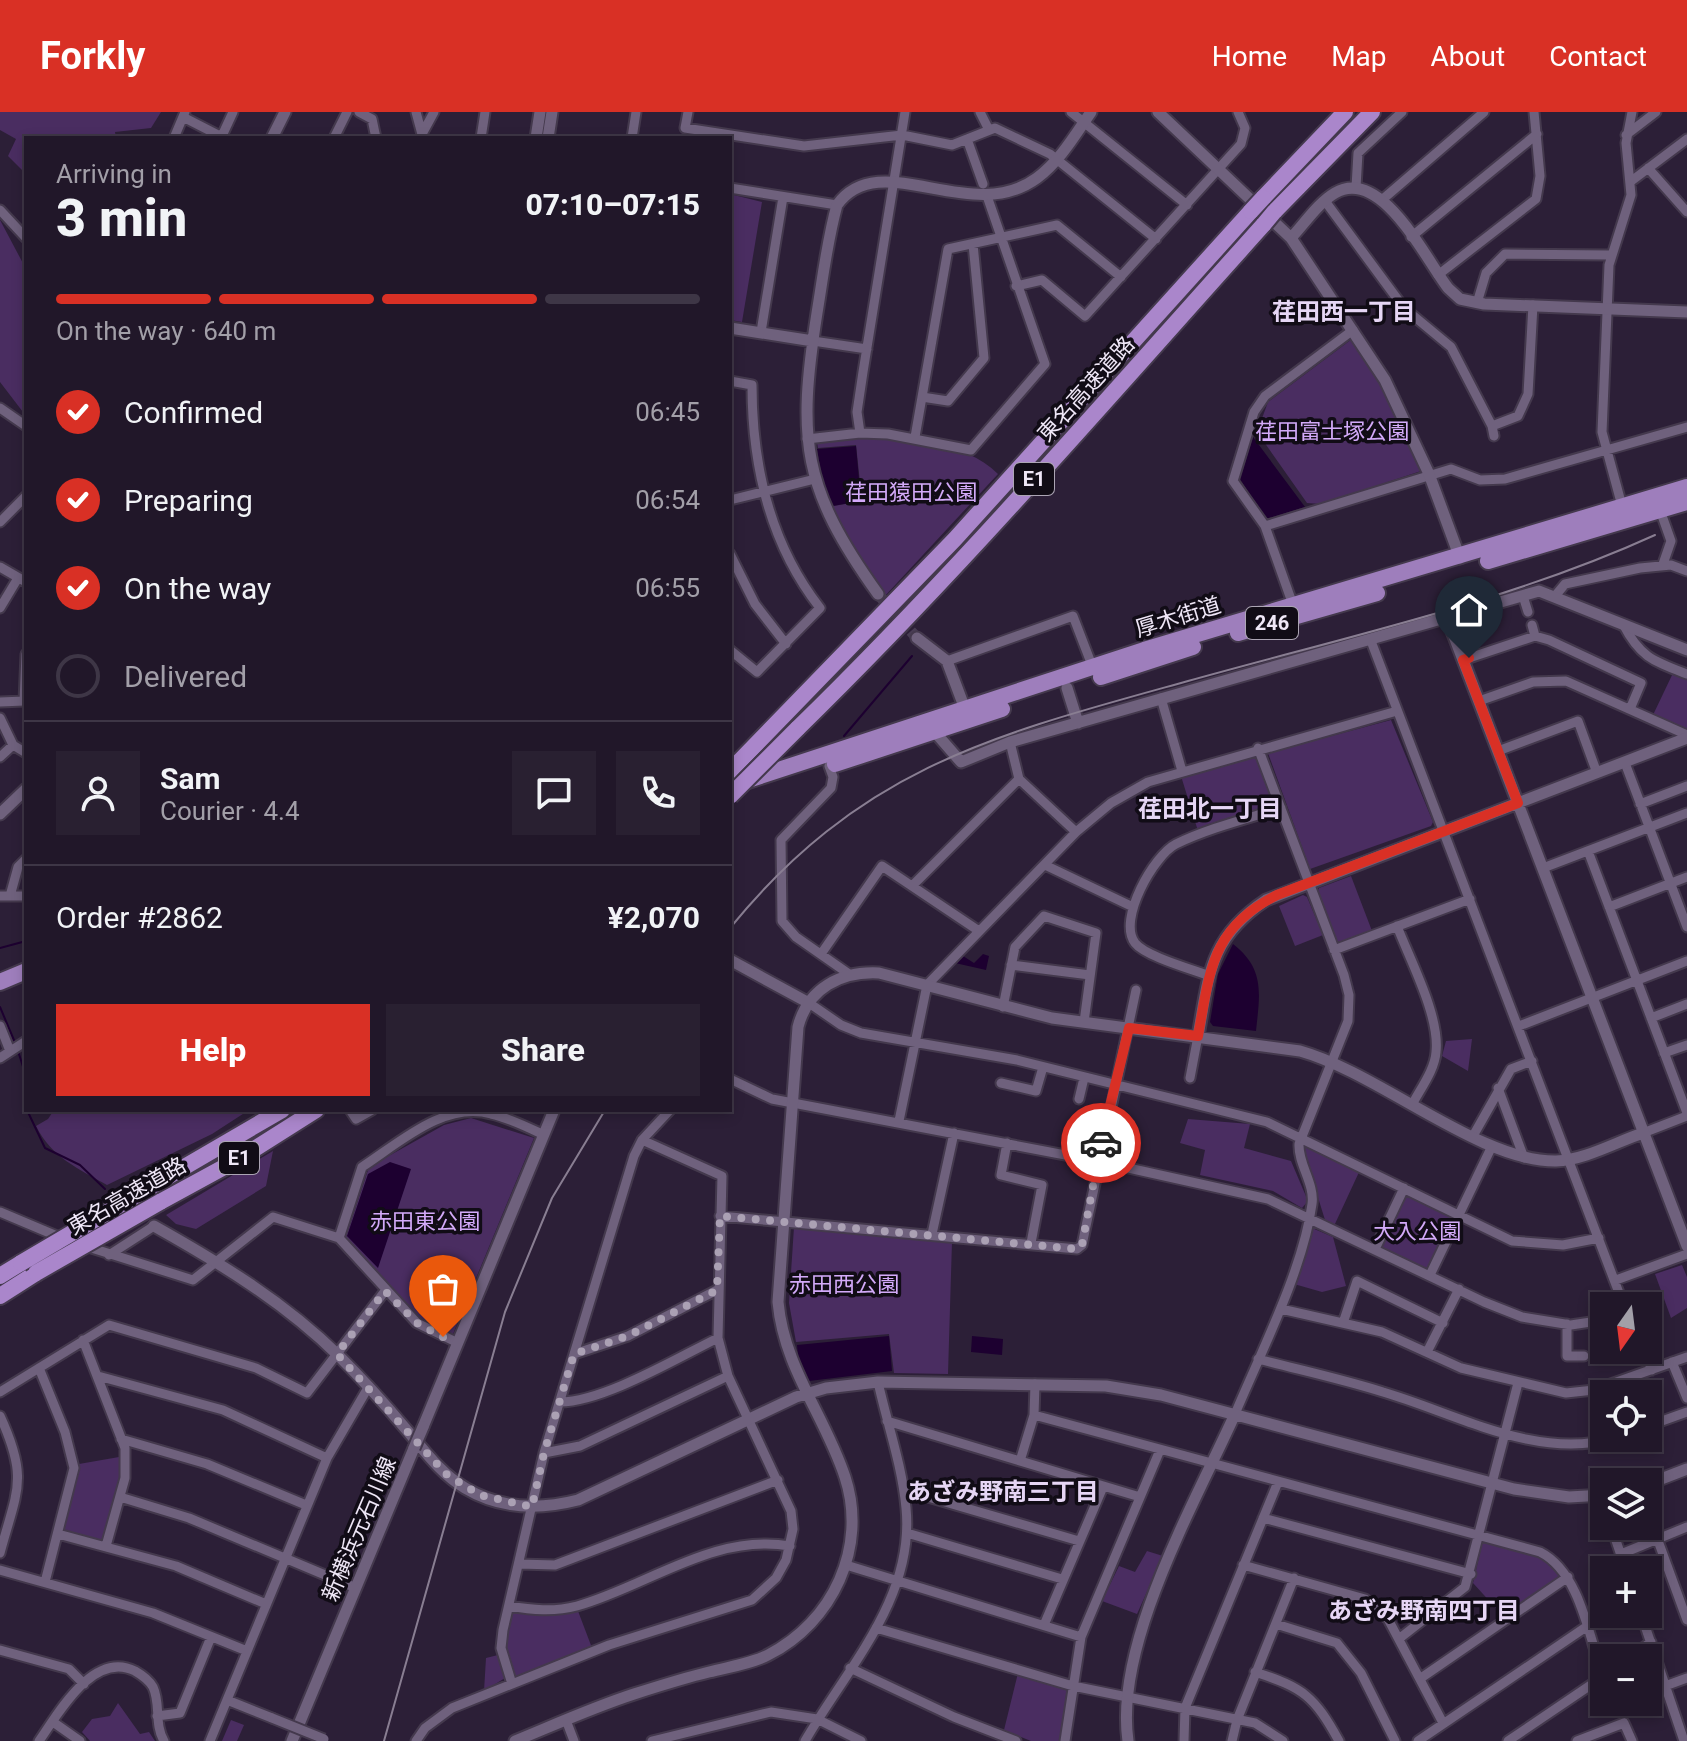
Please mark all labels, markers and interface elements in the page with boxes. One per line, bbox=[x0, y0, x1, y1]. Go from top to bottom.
text: Forkly bbox=[40, 34, 145, 78]
text: Home bbox=[1212, 40, 1287, 73]
text: Map bbox=[1331, 40, 1387, 73]
text: About bbox=[1431, 40, 1505, 73]
text: Contact bbox=[1549, 40, 1647, 73]
text: Arriving in bbox=[56, 159, 172, 189]
text: 07:10–07:15 bbox=[525, 187, 700, 222]
text: 3 min bbox=[56, 188, 187, 249]
district label: 荏田西一丁目 bbox=[1272, 298, 1416, 326]
text: On the way · 640 m bbox=[56, 316, 276, 346]
street label: 東名高速道路 bbox=[1033, 332, 1139, 446]
icon: check bbox=[56, 390, 100, 434]
text: Confirmed bbox=[124, 395, 263, 430]
text: 06:45 bbox=[635, 397, 700, 427]
park label: 荏田富士塚公園 bbox=[1255, 419, 1409, 444]
road number: E1 bbox=[1014, 463, 1054, 495]
icon: check bbox=[56, 478, 100, 522]
park label: 荏田猿田公園 bbox=[845, 480, 977, 505]
text: Preparing bbox=[124, 483, 253, 518]
text: 06:54 bbox=[635, 485, 700, 515]
icon: check bbox=[56, 566, 100, 610]
text: On the way bbox=[124, 571, 271, 606]
text: 06:55 bbox=[635, 573, 700, 603]
pin bbox=[1435, 576, 1503, 658]
icon: home bbox=[1447, 588, 1491, 632]
street label: 厚木街道 bbox=[1132, 592, 1224, 642]
road number: 246 bbox=[1246, 607, 1298, 639]
text: Delivered bbox=[124, 659, 247, 694]
button: person bbox=[56, 751, 140, 835]
button: chat bbox=[512, 751, 596, 835]
button: phone bbox=[616, 751, 700, 835]
text: Sam bbox=[160, 761, 221, 796]
district label: 荏田北一丁目 bbox=[1138, 795, 1282, 823]
text: Courier · 4.4 bbox=[160, 796, 300, 826]
text: Order #2862 bbox=[56, 900, 223, 935]
text: ¥2,070 bbox=[608, 900, 700, 935]
button: Help bbox=[56, 1004, 370, 1096]
button: Share bbox=[386, 1004, 700, 1096]
courier bbox=[1061, 1103, 1141, 1183]
icon: car bbox=[1079, 1121, 1123, 1165]
road number: E1 bbox=[219, 1142, 259, 1174]
street label: 東名高速道路 bbox=[64, 1152, 190, 1240]
park label: 赤田東公園 bbox=[370, 1209, 480, 1234]
park label: 大入公園 bbox=[1373, 1219, 1461, 1244]
pin bbox=[409, 1255, 477, 1337]
icon: bag bbox=[421, 1267, 465, 1311]
park label: 赤田西公園 bbox=[789, 1272, 899, 1297]
north arrow bbox=[1590, 1292, 1662, 1364]
map controls bbox=[1590, 1292, 1662, 1716]
button: locate bbox=[1590, 1380, 1662, 1452]
street label: 新横浜元石川線 bbox=[317, 1453, 401, 1605]
button: layers bbox=[1590, 1468, 1662, 1540]
district label: あざみ野南三丁目 bbox=[907, 1478, 1099, 1506]
button: + bbox=[1590, 1556, 1662, 1628]
district label: あざみ野南四丁目 bbox=[1328, 1597, 1520, 1625]
button: − bbox=[1590, 1644, 1662, 1716]

